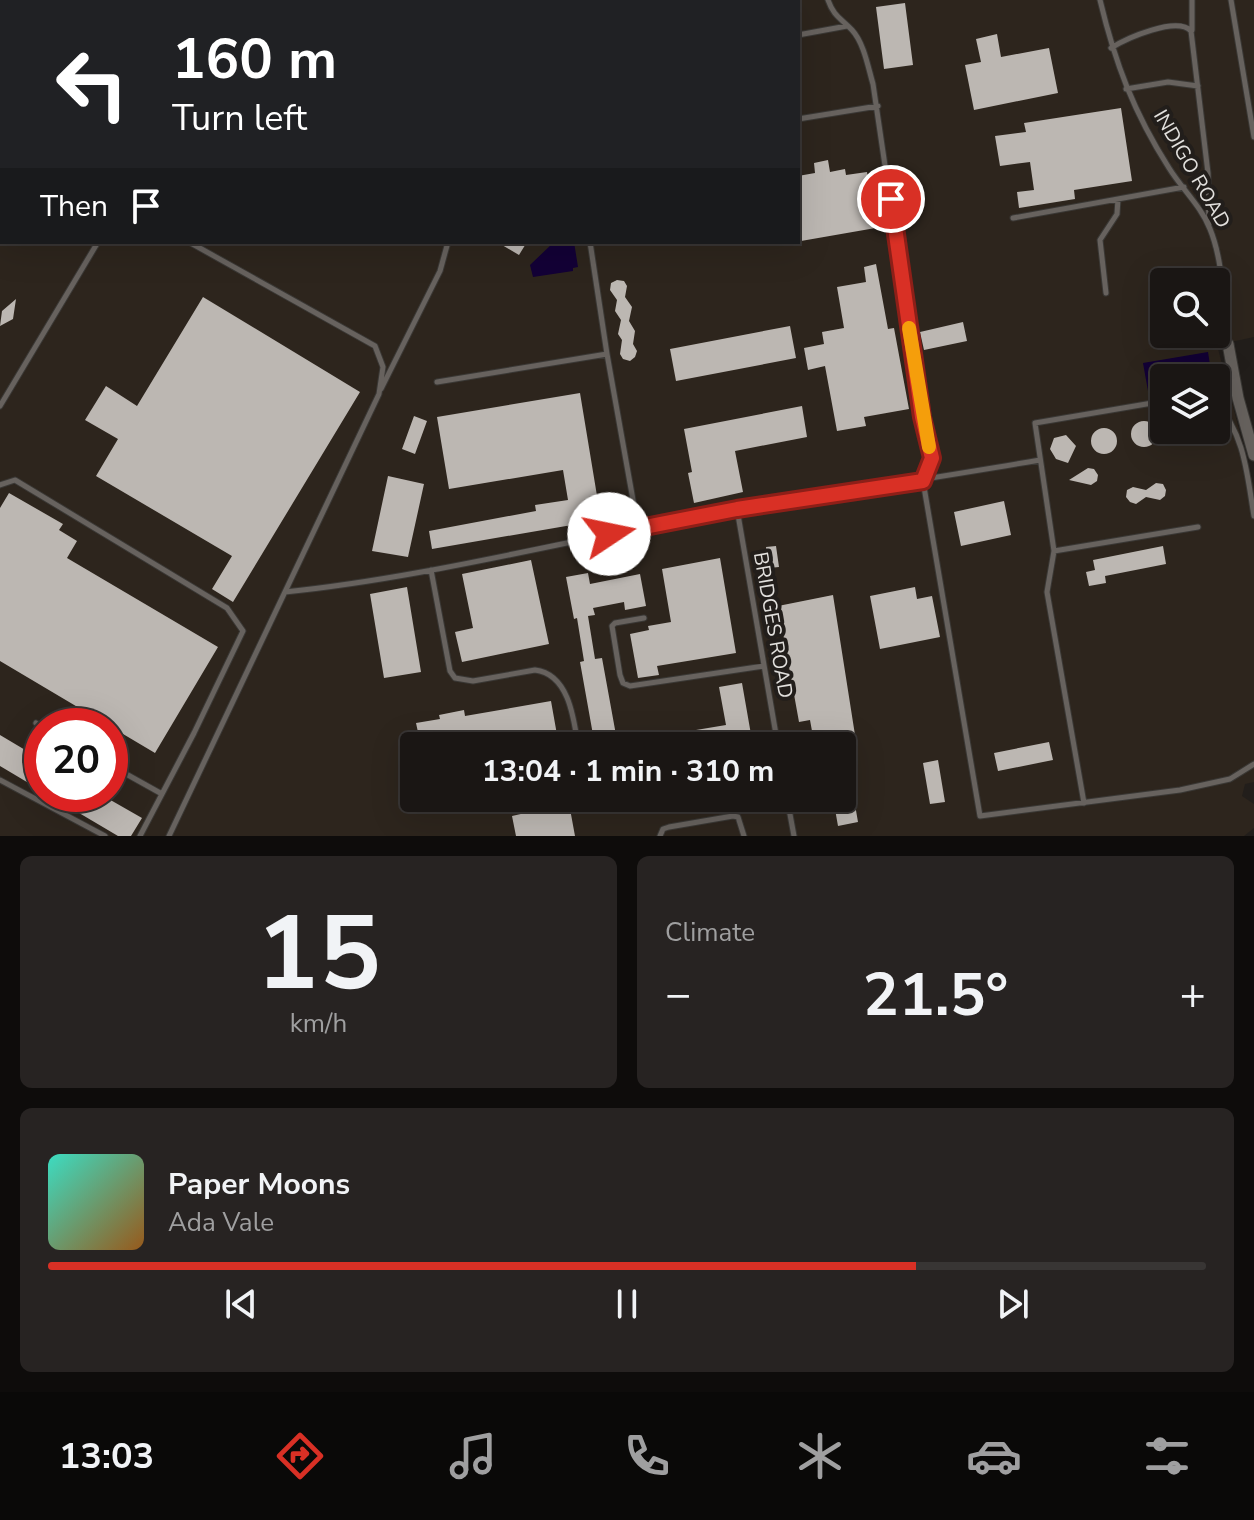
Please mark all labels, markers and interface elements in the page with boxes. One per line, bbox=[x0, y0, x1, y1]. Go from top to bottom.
text: 160 m bbox=[172, 21, 337, 98]
icon: left bbox=[40, 32, 144, 136]
text: Turn left bbox=[172, 94, 307, 143]
street label: INDIGO ROAD bbox=[1147, 105, 1237, 233]
pin bbox=[857, 165, 925, 233]
icon: arrive bbox=[869, 177, 913, 221]
icon: arrive bbox=[124, 184, 168, 228]
text: Then bbox=[40, 186, 108, 227]
map controls bbox=[1150, 268, 1230, 444]
button: search bbox=[1150, 268, 1230, 348]
button: layers bbox=[1150, 364, 1230, 444]
position arrow bbox=[567, 492, 651, 576]
street label: BRIDGES ROAD bbox=[747, 550, 799, 700]
speed limit sign: 20 bbox=[24, 708, 128, 812]
text: 13:04 · 1 min · 310 m bbox=[482, 751, 774, 792]
text: 15 bbox=[256, 883, 381, 1025]
text: Climate bbox=[665, 915, 755, 950]
text: 21.5° bbox=[863, 954, 1008, 1036]
text: − bbox=[665, 965, 691, 1025]
text: + bbox=[1180, 965, 1206, 1025]
text: km/h bbox=[290, 1006, 347, 1041]
text: Paper Moons bbox=[168, 1164, 350, 1205]
text: Ada Vale bbox=[168, 1205, 274, 1240]
icon: previous bbox=[219, 1282, 263, 1326]
icon: pause bbox=[605, 1282, 649, 1326]
icon: next bbox=[991, 1282, 1035, 1326]
icon: directions bbox=[272, 1428, 328, 1484]
icon: music bbox=[445, 1428, 501, 1484]
icon: phone bbox=[619, 1428, 675, 1484]
icon: climate bbox=[792, 1428, 848, 1484]
icon: car bbox=[966, 1428, 1022, 1484]
icon: filters bbox=[1139, 1428, 1195, 1484]
text: 13:03 bbox=[59, 1432, 154, 1481]

